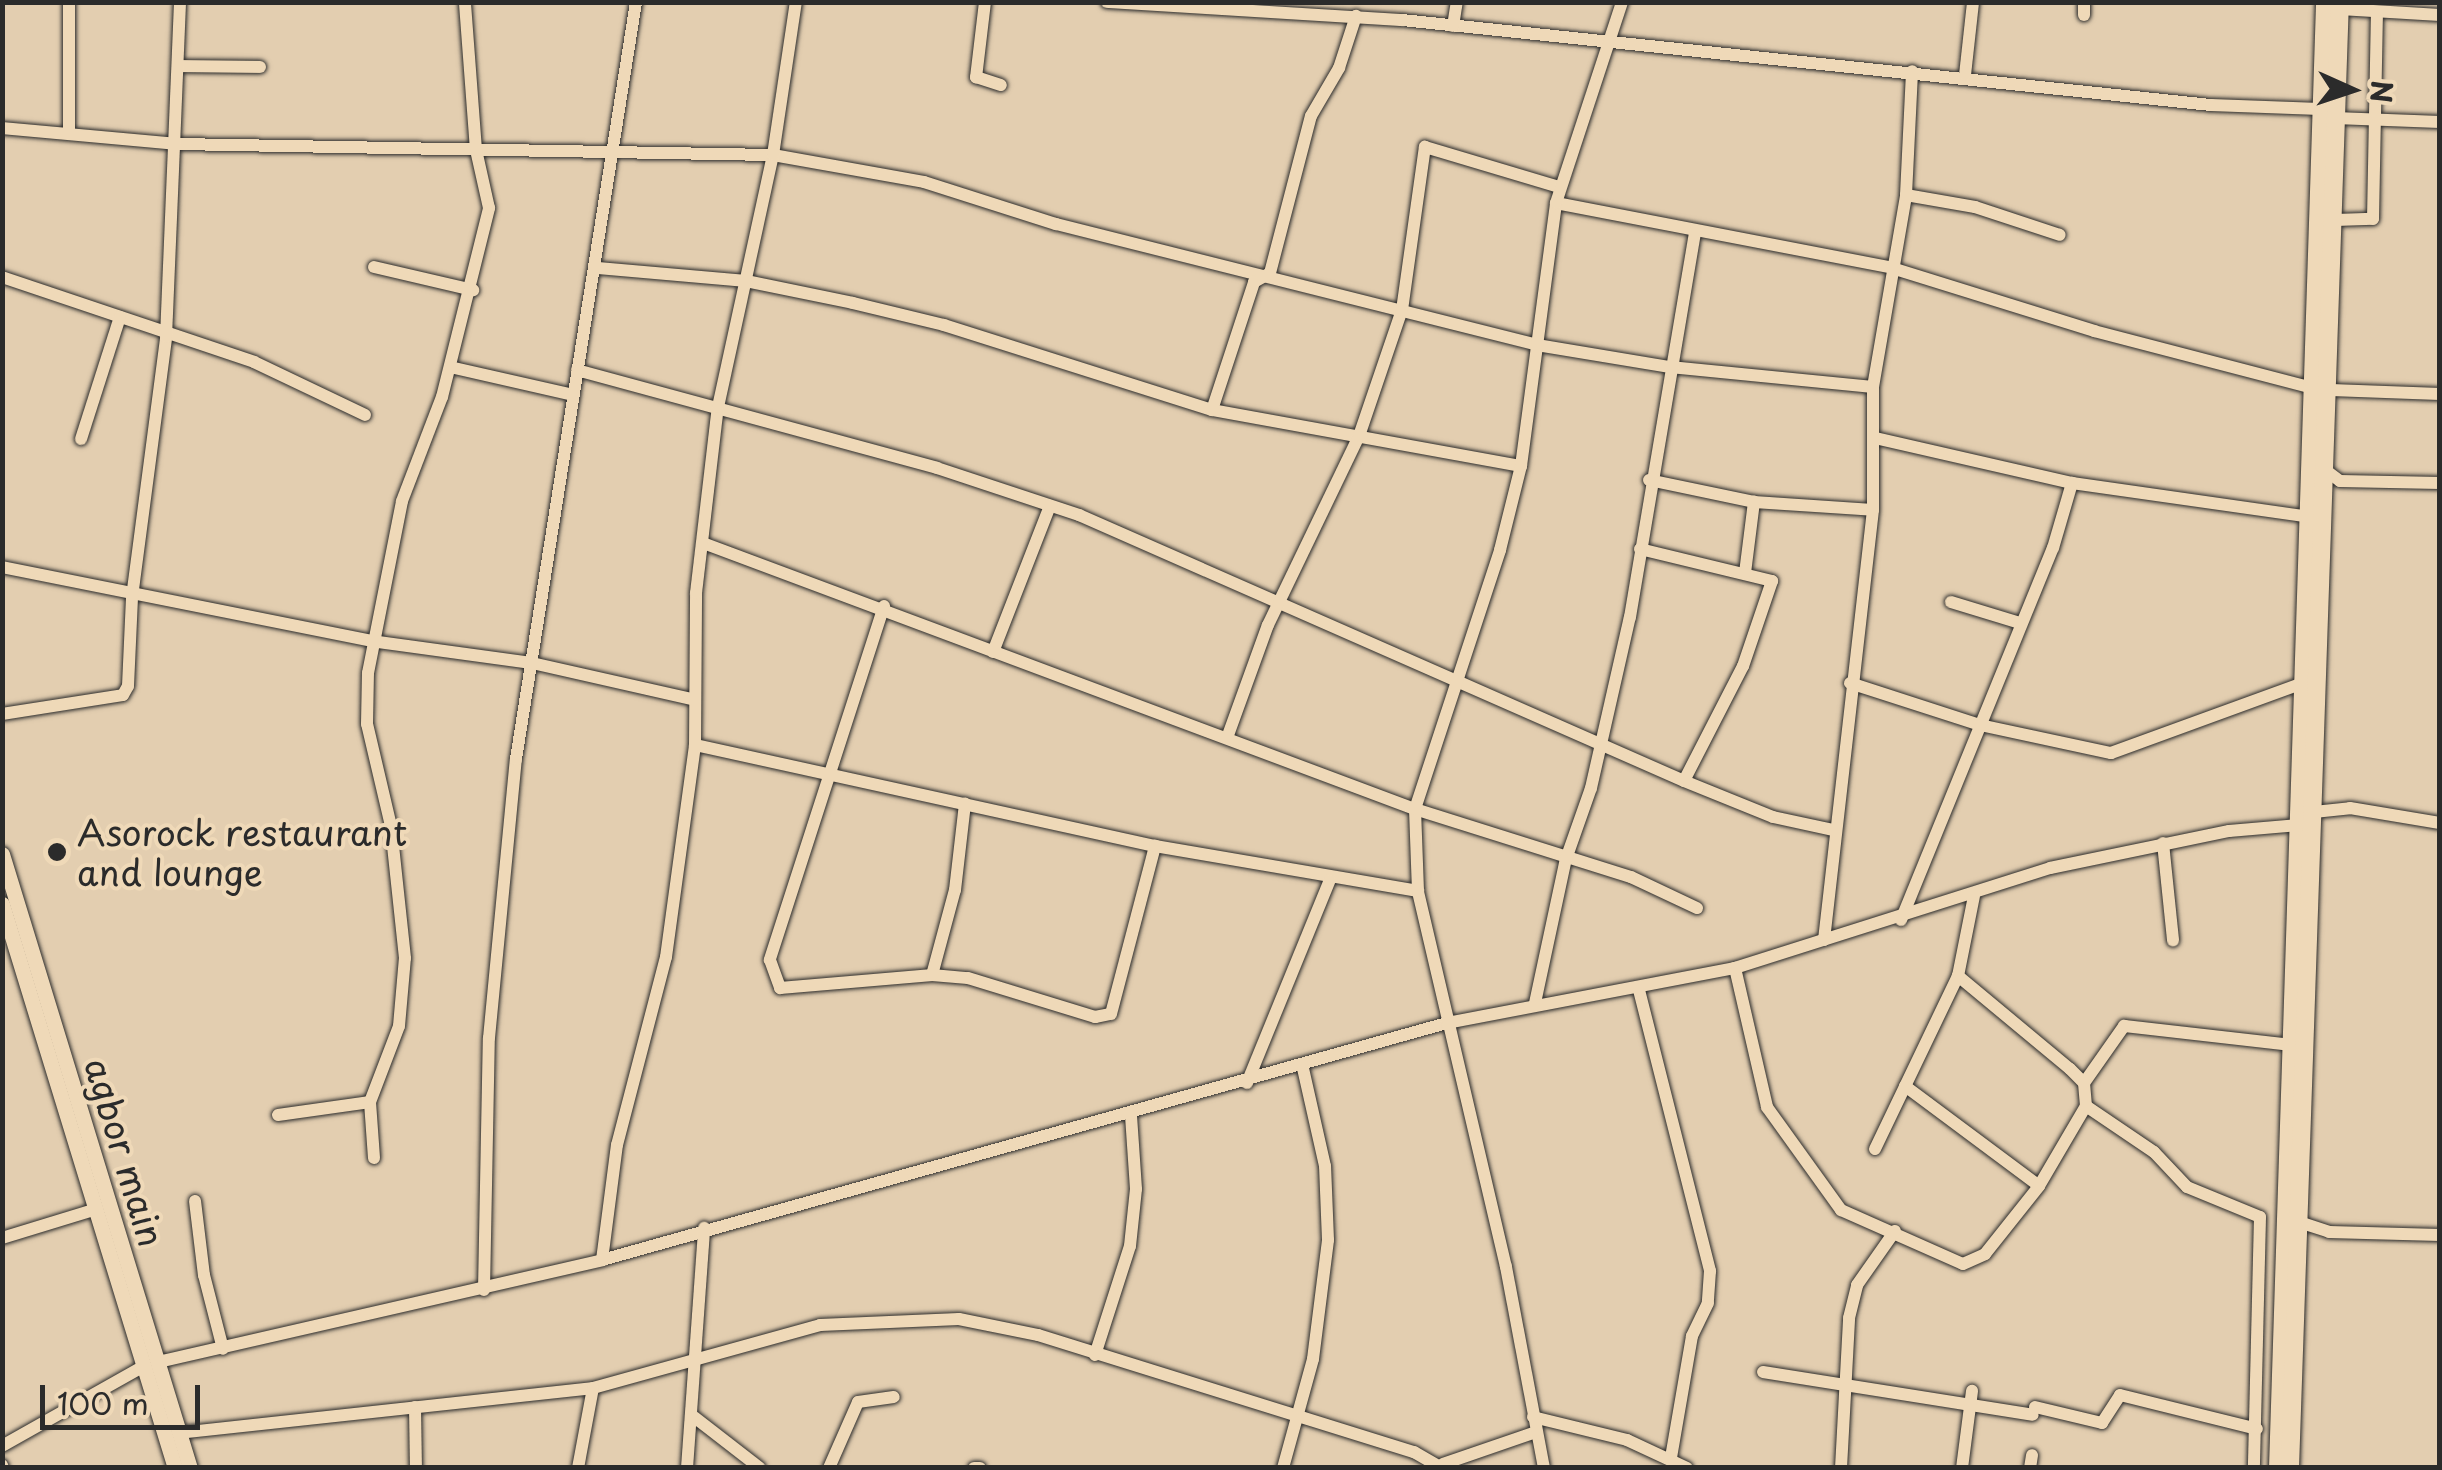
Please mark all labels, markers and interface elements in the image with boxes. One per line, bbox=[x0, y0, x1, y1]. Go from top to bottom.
north arrow bbox=[2302, 40, 2402, 140]
text: N bbox=[2360, 79, 2405, 104]
place label: Asorock restaurant and lounge bbox=[77, 811, 406, 893]
marker: Asorock restaurant and lounge bbox=[46, 841, 68, 863]
street label: agbor main bbox=[77, 1053, 173, 1251]
scale bar bbox=[45, 1365, 205, 1427]
text: 100 m bbox=[57, 1380, 149, 1425]

